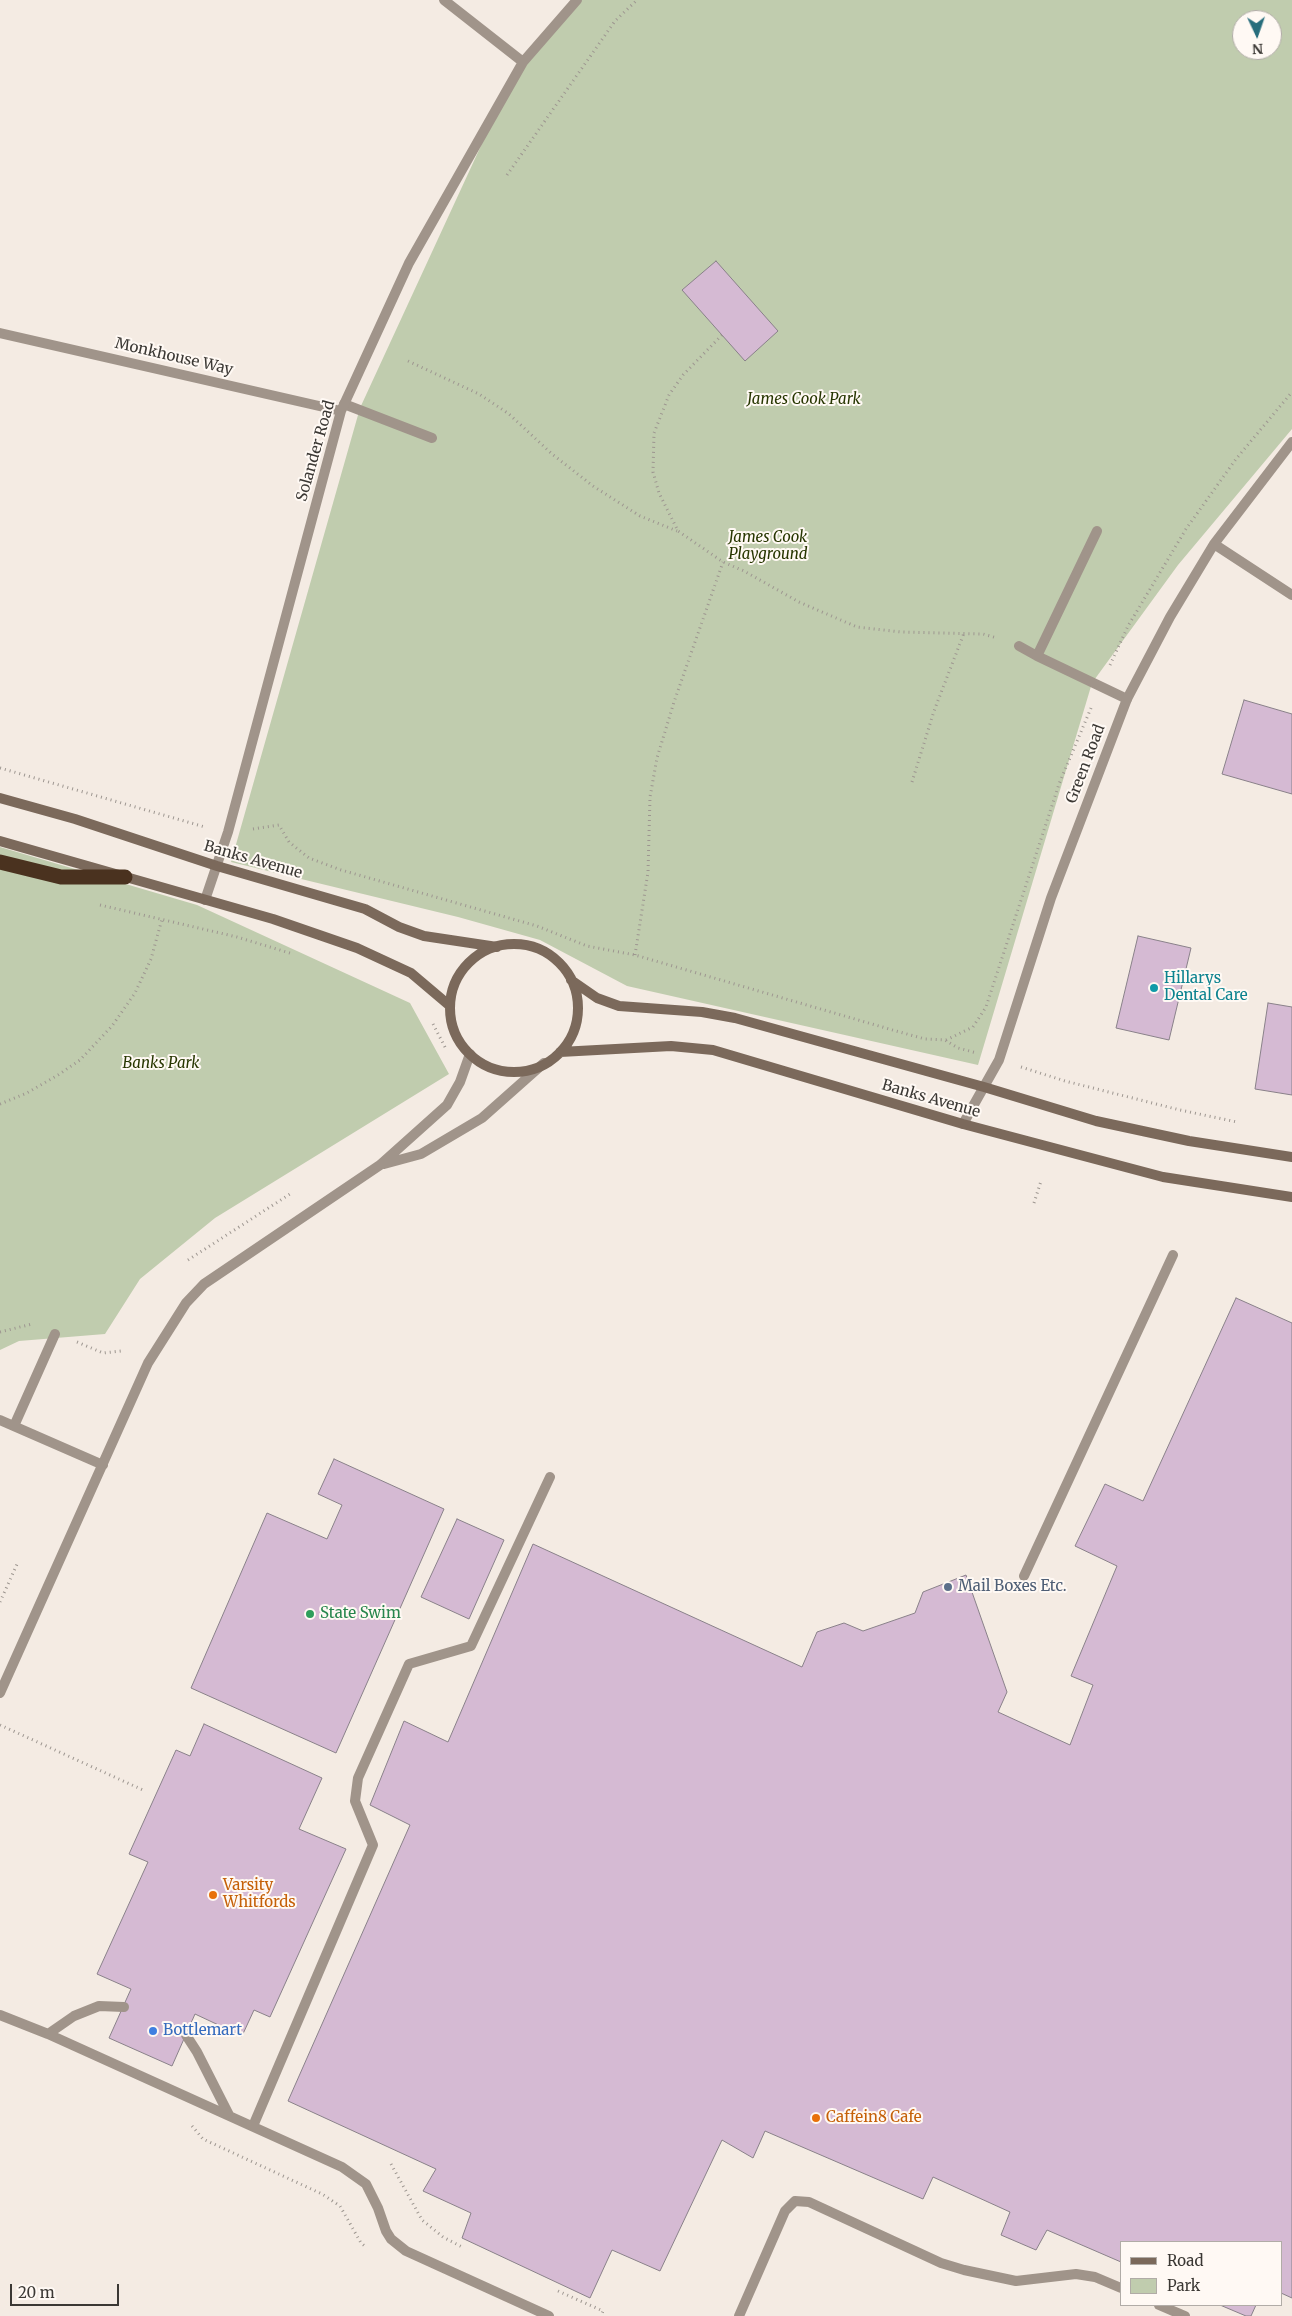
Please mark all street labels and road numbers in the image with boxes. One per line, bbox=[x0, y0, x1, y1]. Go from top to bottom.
street label: Monkhouse Way bbox=[113, 335, 235, 379]
street label: Solander Road bbox=[293, 399, 339, 503]
street label: Green Road bbox=[1063, 722, 1109, 806]
street label: Banks Avenue bbox=[202, 837, 304, 883]
street label: Banks Avenue bbox=[880, 1076, 982, 1122]

